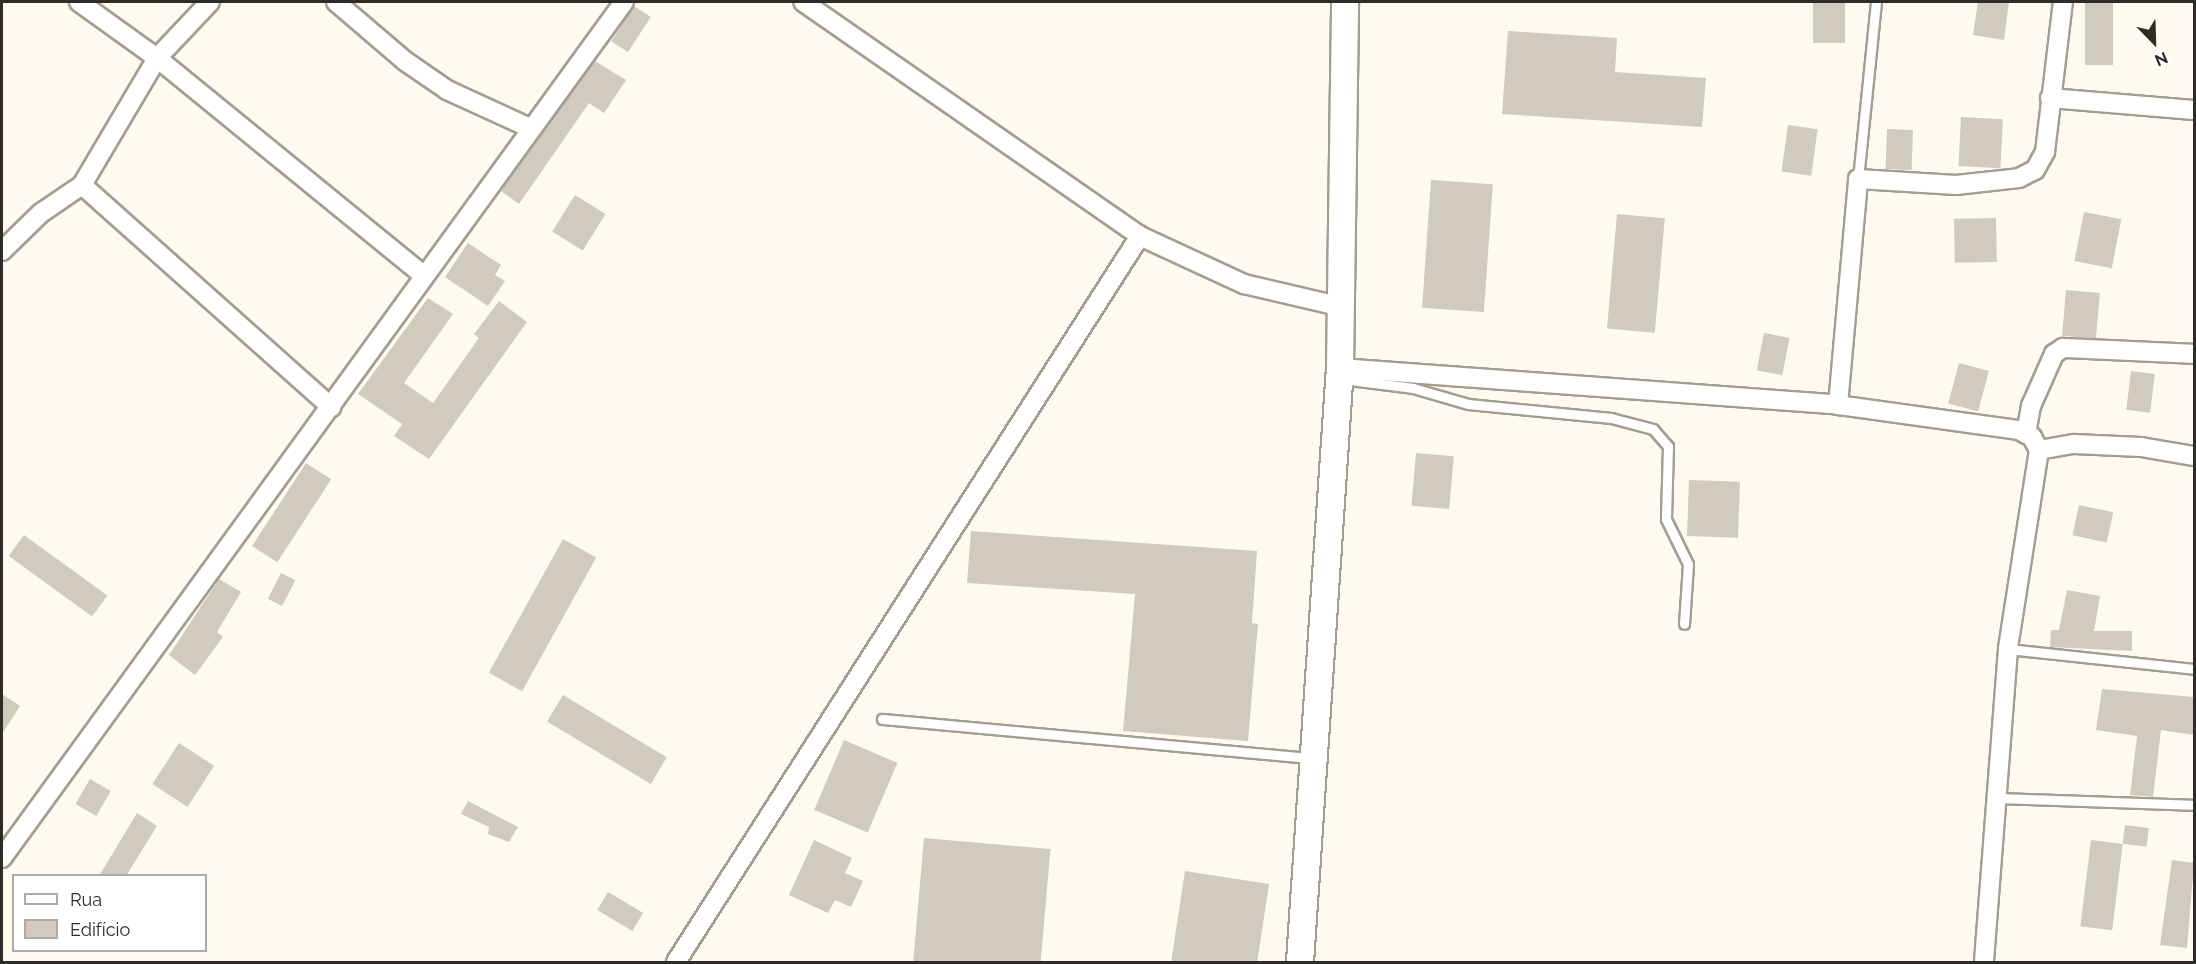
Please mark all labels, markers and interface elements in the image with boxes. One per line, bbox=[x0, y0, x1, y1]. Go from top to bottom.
north arrow bbox=[2124, 12, 2184, 72]
text: N bbox=[2152, 48, 2171, 70]
legend bbox=[12, 874, 207, 952]
text: Rua bbox=[70, 889, 102, 910]
text: Edifício bbox=[70, 919, 130, 940]

